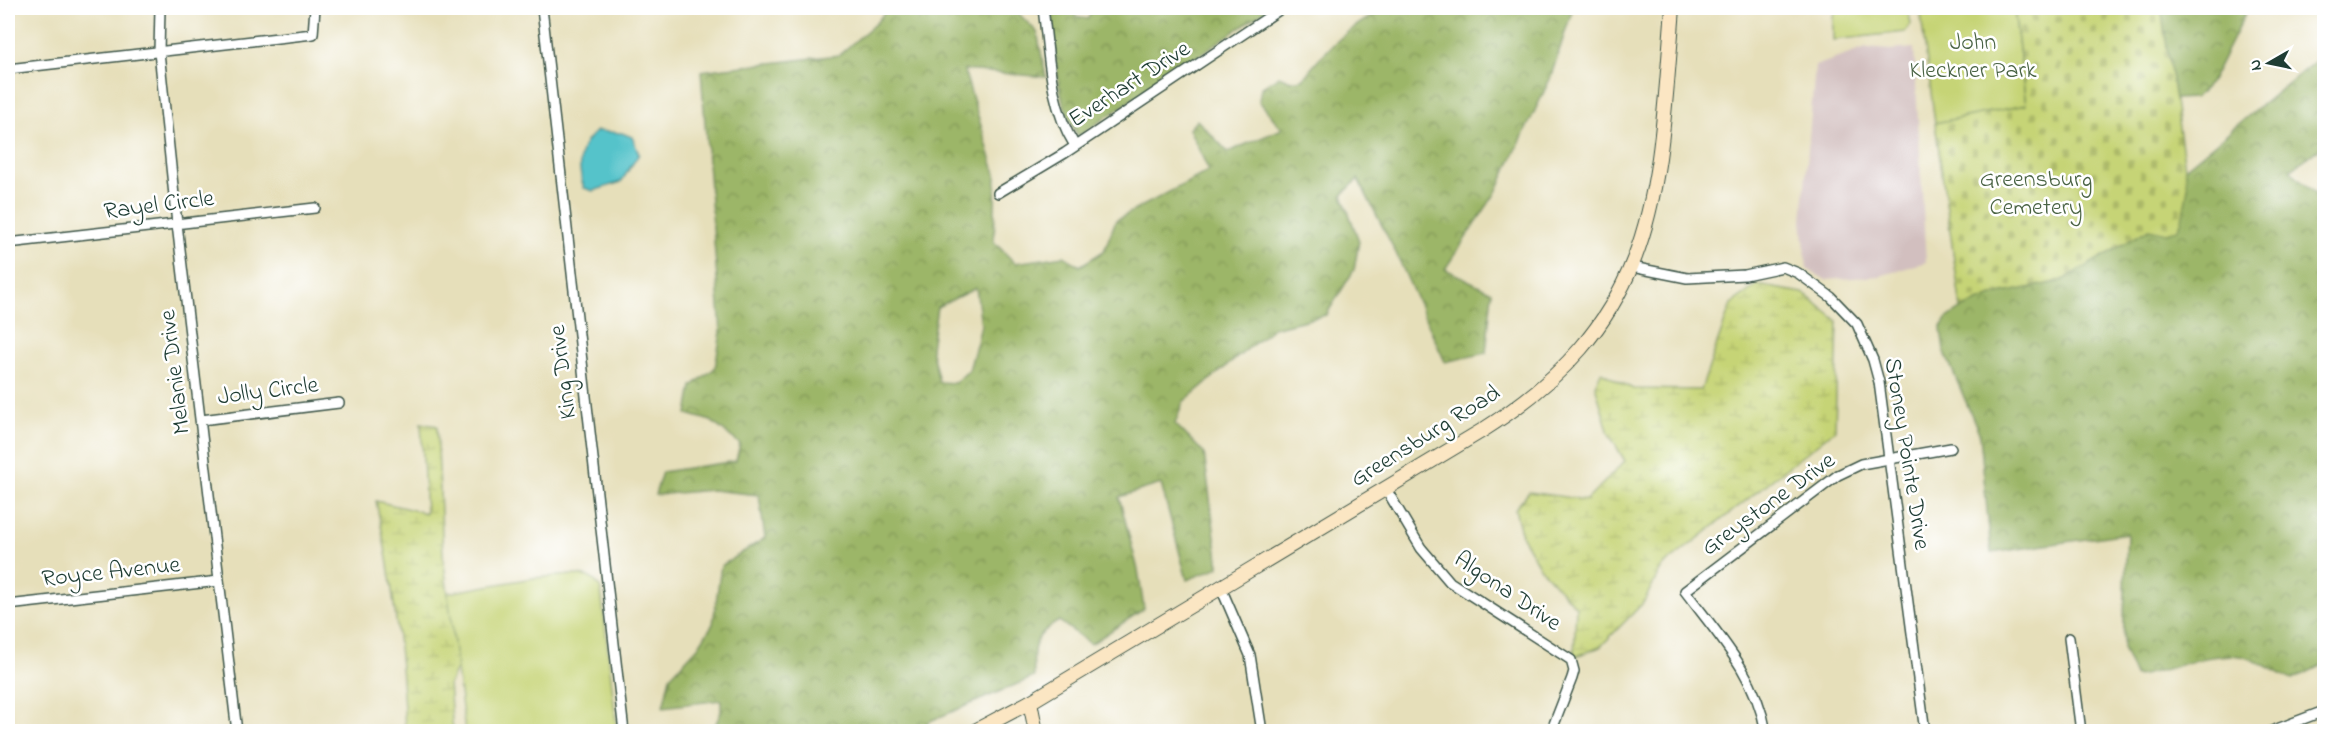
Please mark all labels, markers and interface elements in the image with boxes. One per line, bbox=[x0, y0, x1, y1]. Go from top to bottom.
park label: John Kleckner Park bbox=[1910, 26, 2037, 89]
street label: Everhart Drive bbox=[1062, 32, 1198, 137]
north arrow bbox=[2239, 33, 2299, 93]
text: N bbox=[2243, 58, 2269, 72]
park label: Greensburg Cemetery bbox=[1980, 163, 2092, 227]
street label: Rayel Circle bbox=[102, 182, 216, 231]
street label: Melanie Drive bbox=[151, 307, 201, 436]
street label: King Drive bbox=[541, 323, 587, 421]
street label: Stoney Pointe Drive bbox=[1873, 356, 1938, 553]
street label: Jolly Circle bbox=[216, 368, 321, 417]
street label: Greensburg Road bbox=[1344, 377, 1508, 497]
street label: Greystone Drive bbox=[1695, 444, 1844, 566]
street label: Algona Drive bbox=[1446, 543, 1568, 641]
street label: Royce Avenue bbox=[40, 548, 182, 599]

